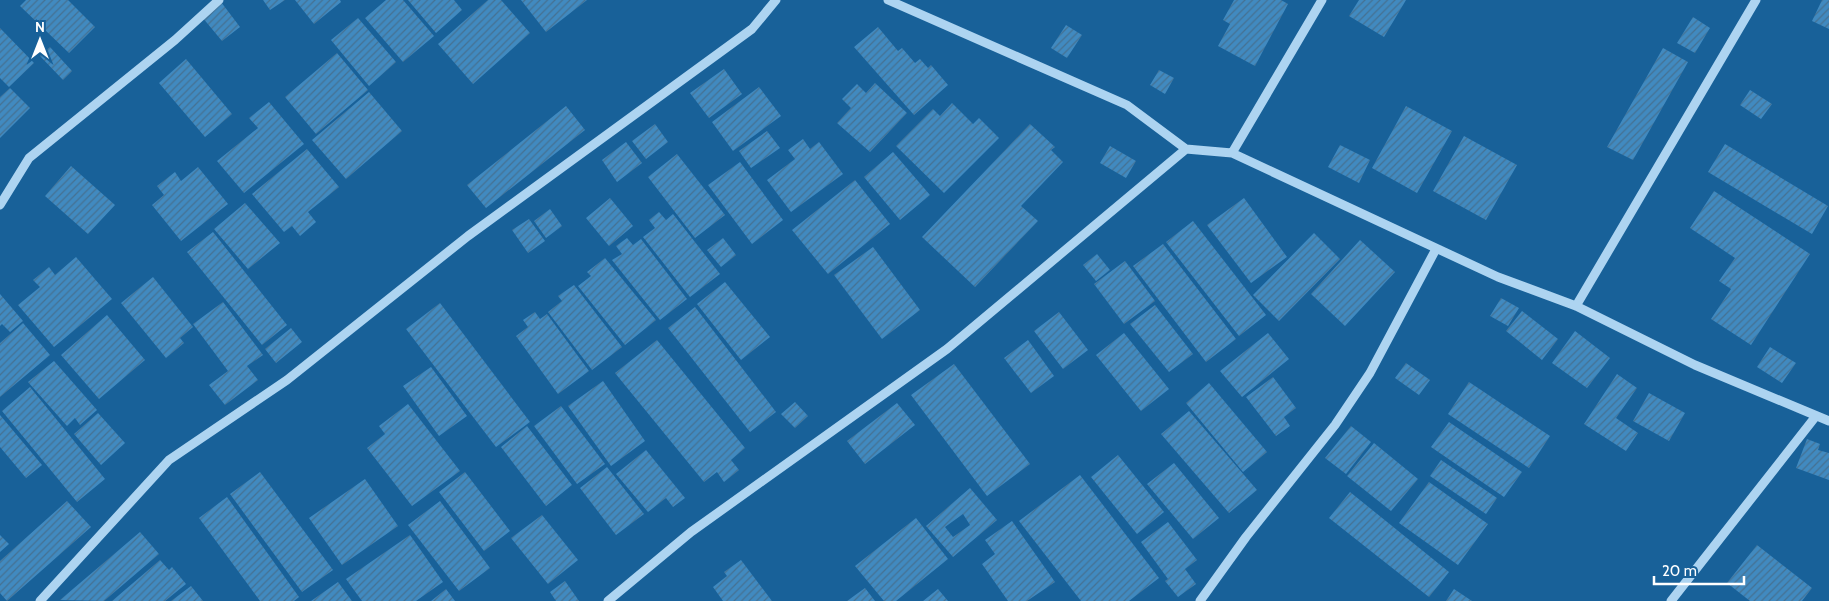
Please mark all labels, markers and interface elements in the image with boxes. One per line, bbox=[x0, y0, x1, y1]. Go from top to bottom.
north arrow bbox=[15, 15, 65, 65]
text: N bbox=[35, 18, 45, 36]
scale bar bbox=[1654, 554, 1744, 586]
text: 20 m bbox=[1662, 562, 1697, 580]

